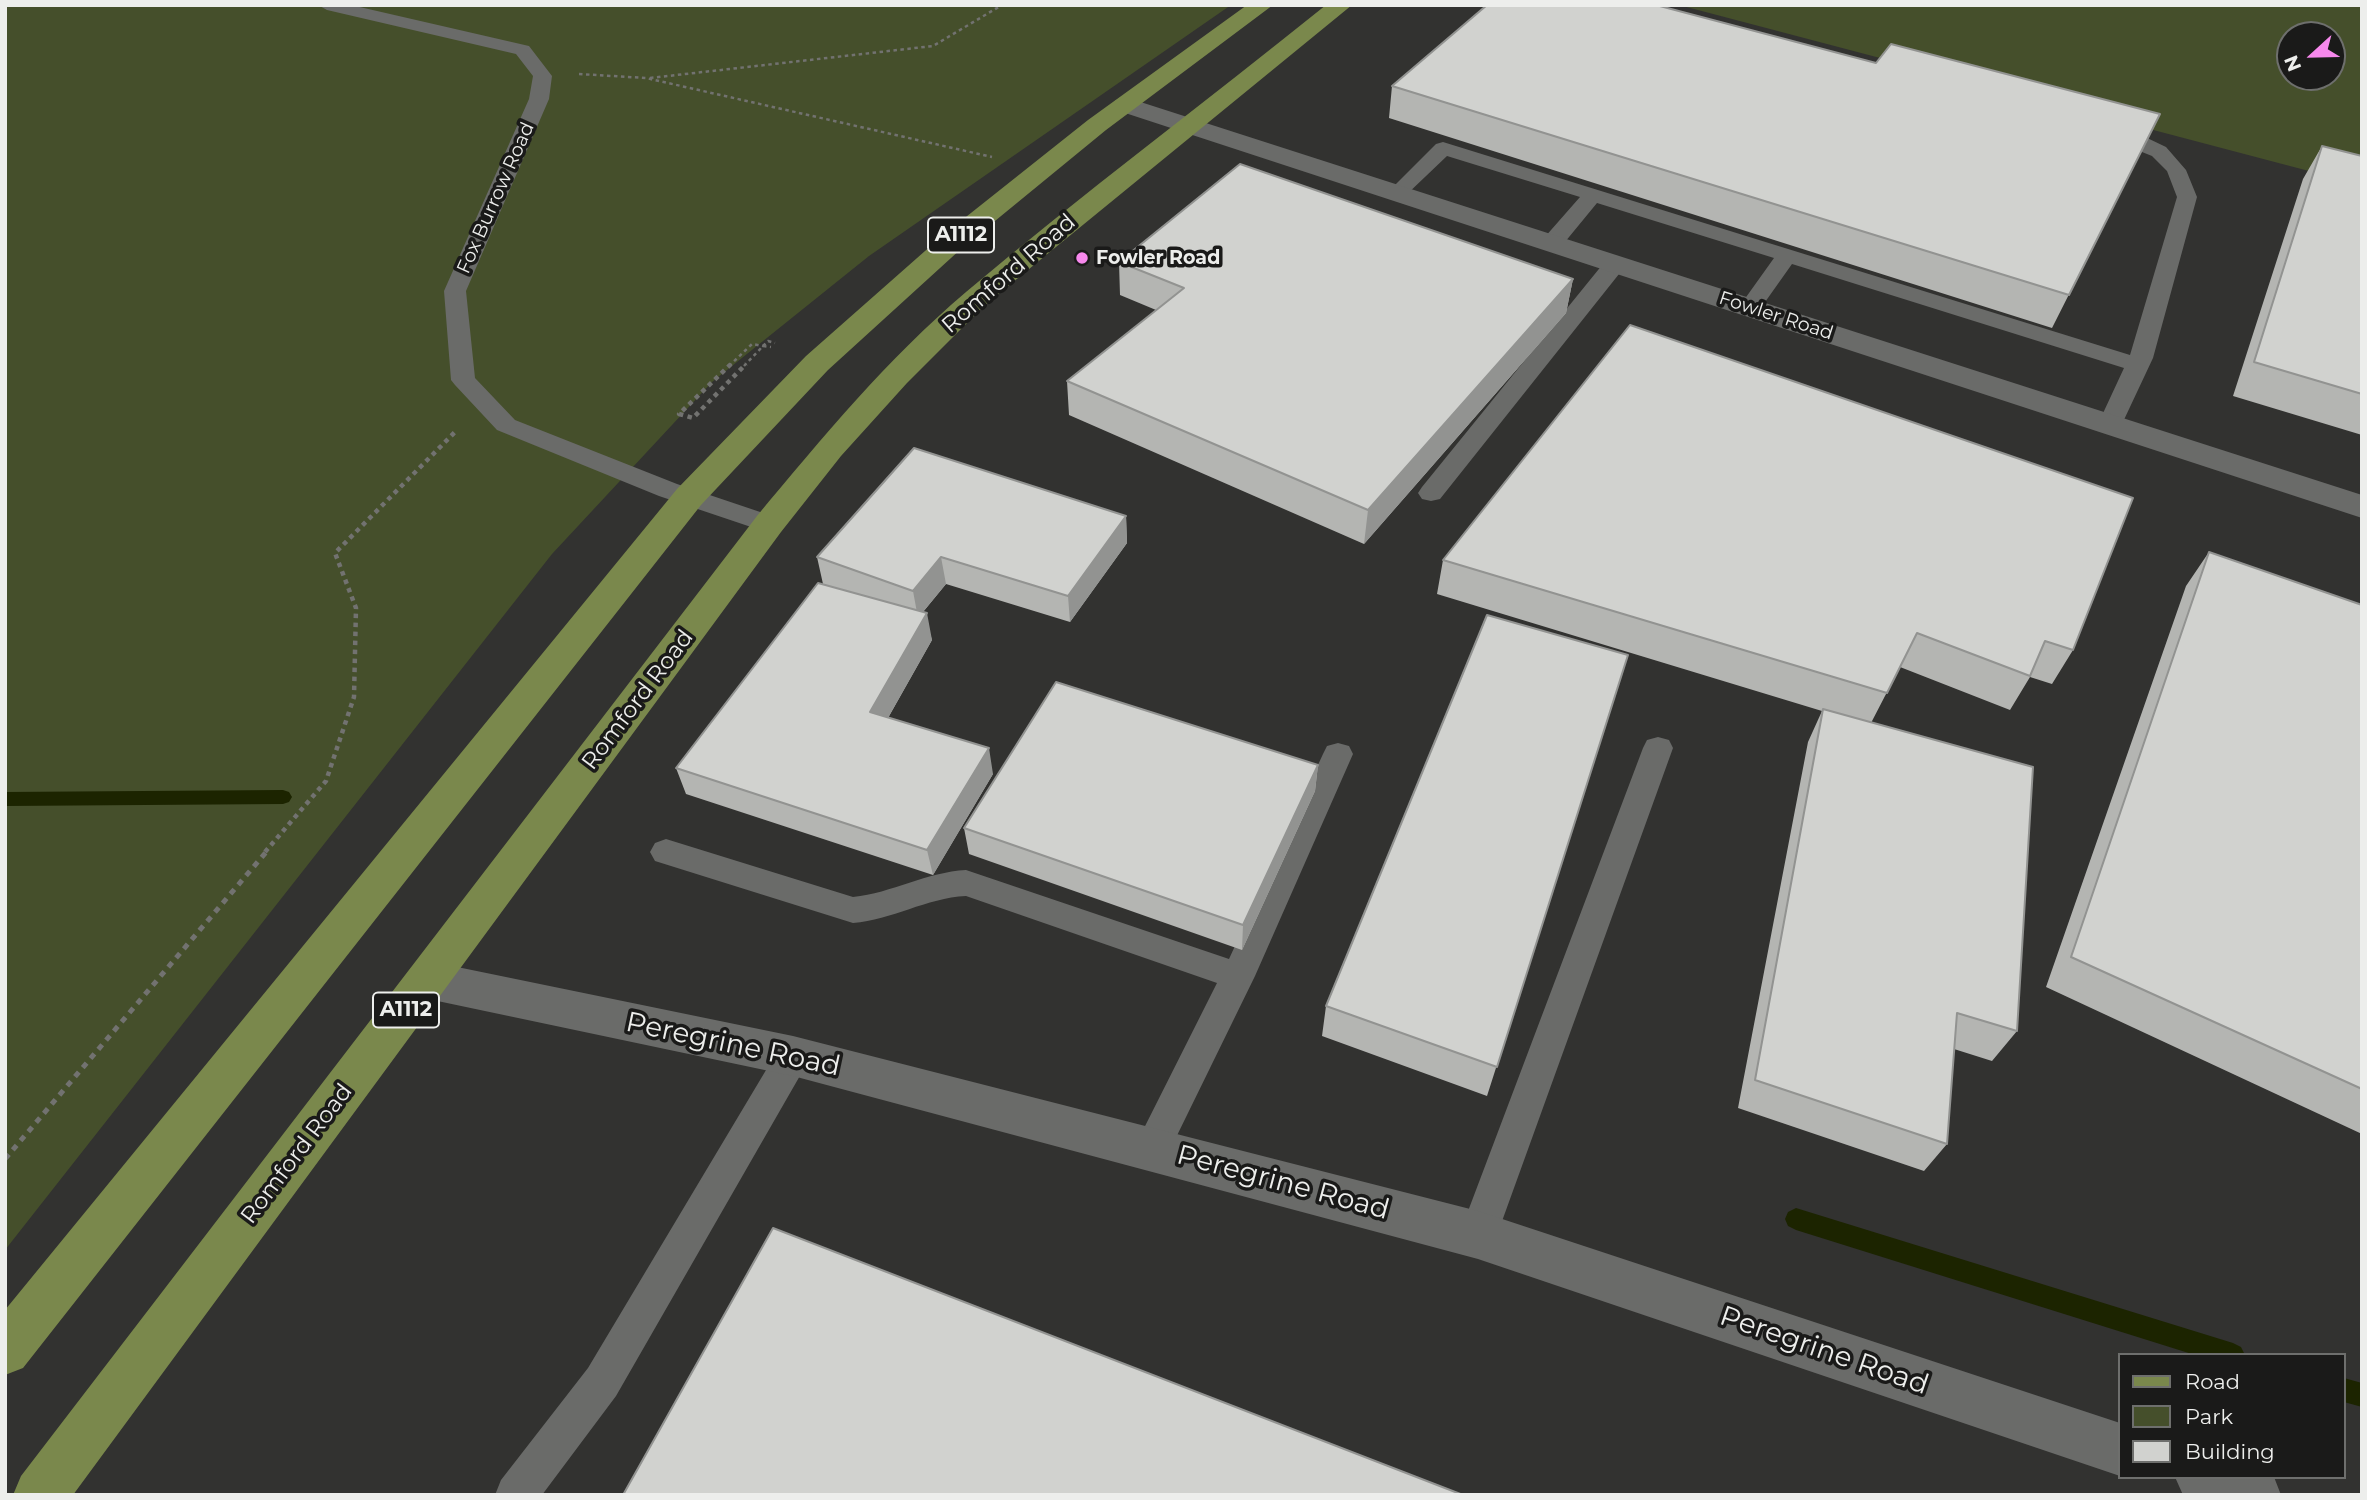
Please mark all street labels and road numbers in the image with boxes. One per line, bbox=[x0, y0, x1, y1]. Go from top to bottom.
street label: Fox Burrow Road bbox=[452, 119, 540, 277]
street label: Romford Road bbox=[936, 208, 1082, 340]
road number: A1112 bbox=[928, 218, 994, 252]
street label: Fowler Road bbox=[1716, 287, 1836, 345]
street label: Romford Road bbox=[576, 625, 700, 775]
road number: A1112 bbox=[373, 992, 439, 1028]
street label: Peregrine Road bbox=[623, 1006, 843, 1084]
street label: Romford Road bbox=[235, 1079, 359, 1229]
street label: Peregrine Road bbox=[1173, 1138, 1393, 1228]
street label: Peregrine Road bbox=[1715, 1300, 1933, 1402]

